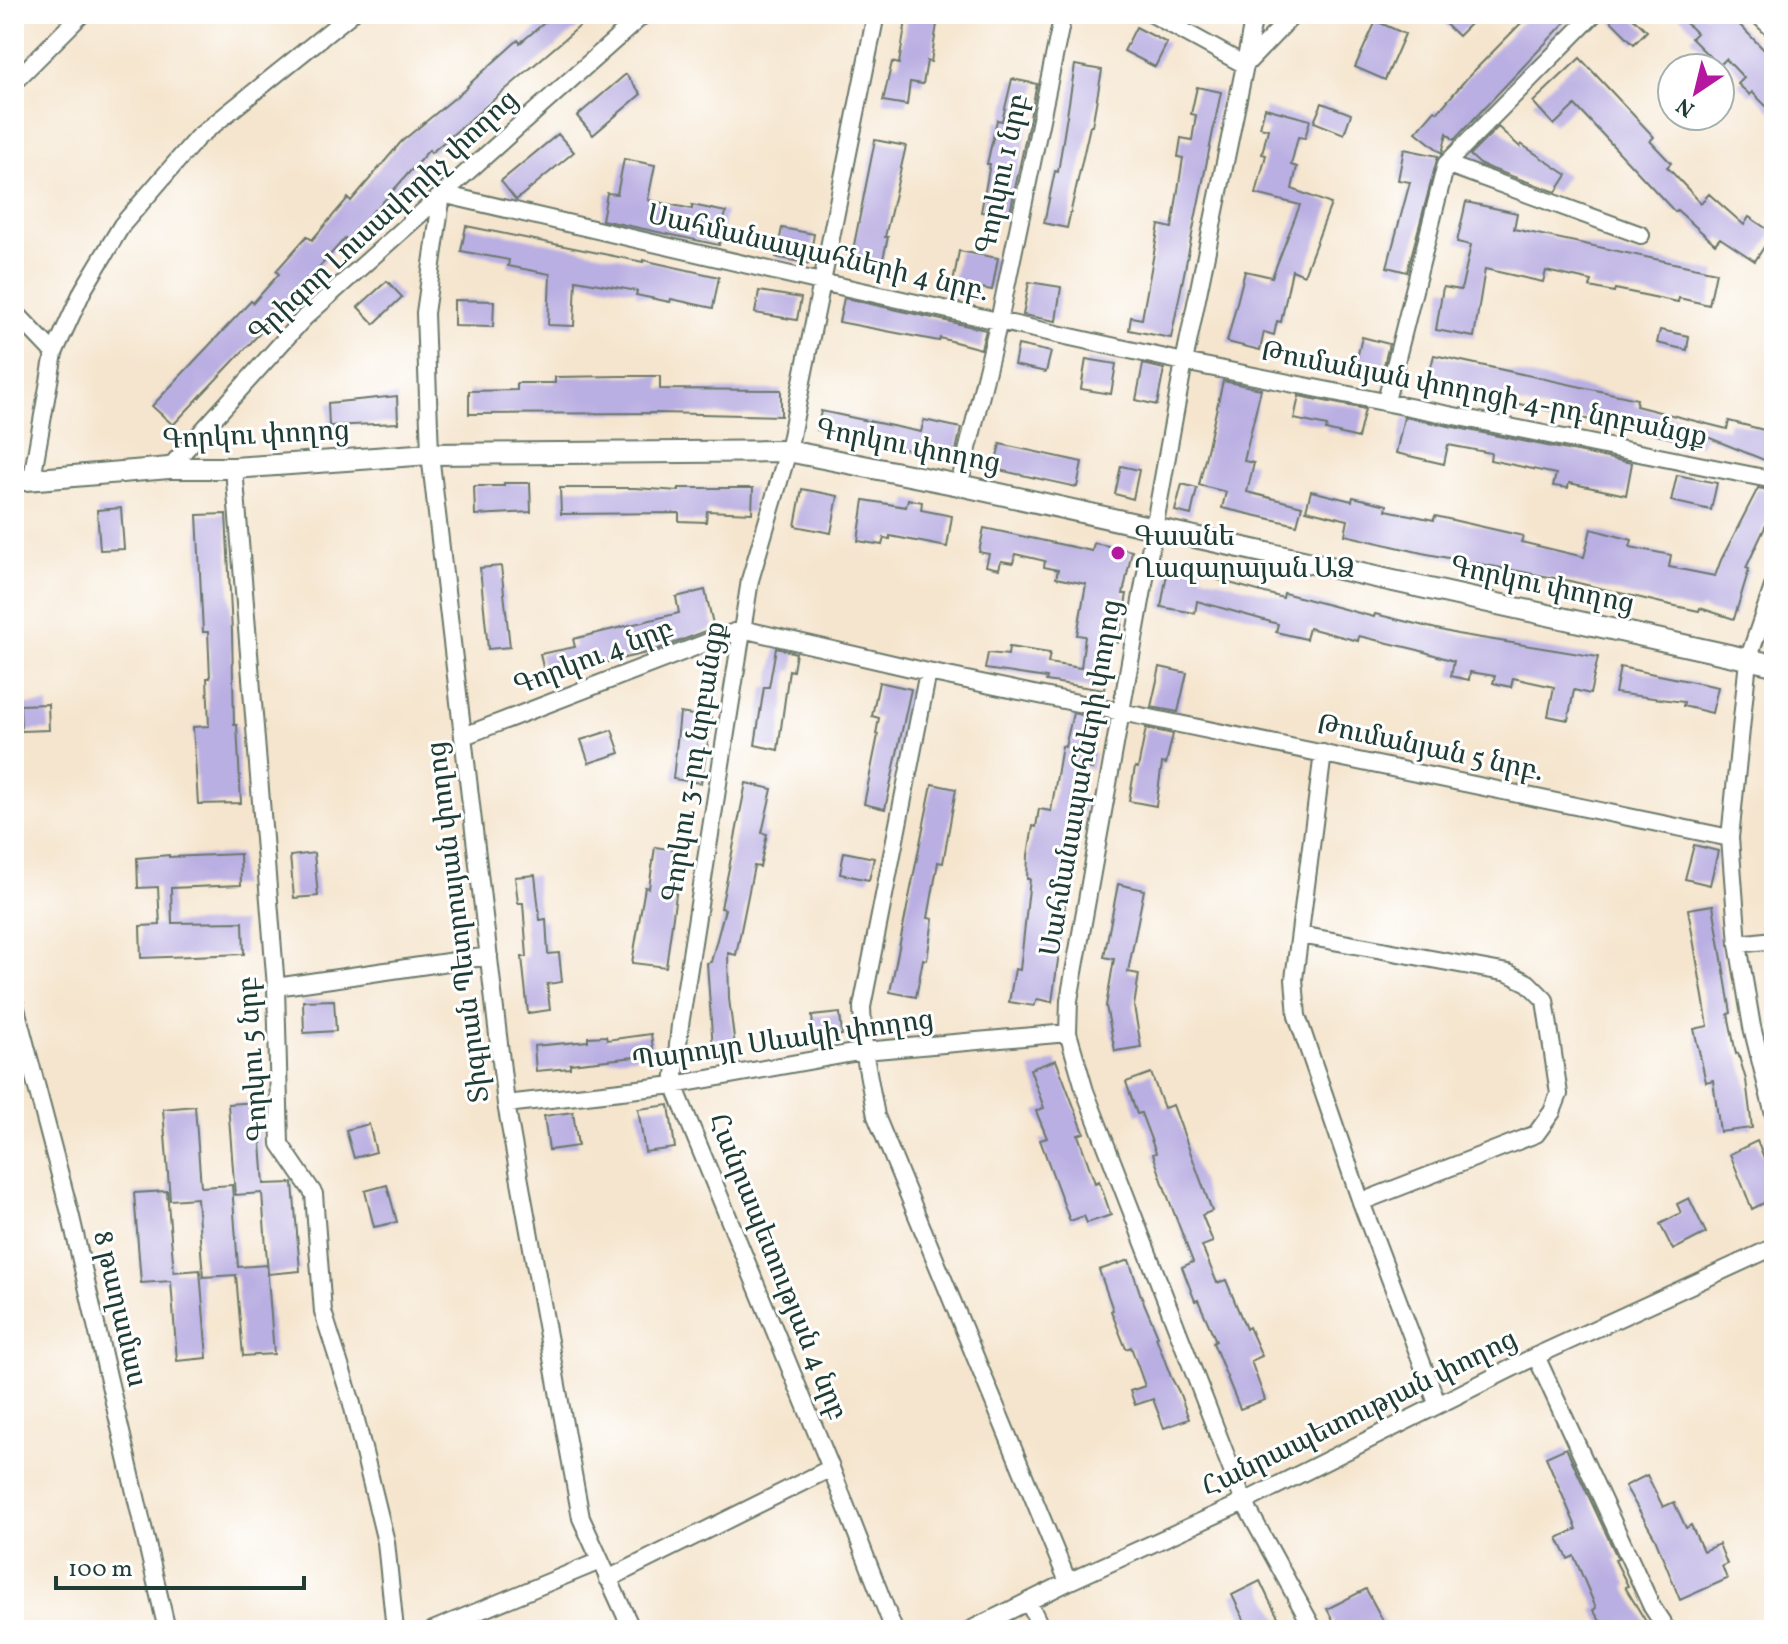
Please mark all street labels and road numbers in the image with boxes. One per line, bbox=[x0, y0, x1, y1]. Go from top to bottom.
street label: Գրիգոր Լուսավորիչ փողոց bbox=[241, 81, 527, 353]
street label: Գորկու 1 նրբ bbox=[967, 90, 1039, 258]
street label: Սահմանապահների 4 նրբ. bbox=[643, 196, 993, 312]
street label: Թումանյան փողոցի 4-րդ նրբանցք bbox=[1257, 333, 1711, 457]
street label: Գորկու փողոց bbox=[812, 410, 1004, 484]
street label: Գորկու փողոց bbox=[161, 412, 351, 460]
street label: Գորկու փողոց bbox=[1446, 547, 1638, 625]
street label: Սահմանապահների փողոց bbox=[1031, 597, 1133, 959]
street label: Գորկու 4 նրբ bbox=[508, 610, 680, 706]
street label: Գորկու 3-րդ նրբանցք bbox=[654, 619, 736, 905]
street label: Թումանյան 5 նրբ. bbox=[1313, 706, 1547, 792]
street label: Տիգրան Պետրոսյան փողոց bbox=[417, 739, 501, 1105]
street label: Գորկու 5 նրբ bbox=[229, 975, 279, 1143]
street label: Պարույր Սևակի փողոց bbox=[630, 1001, 936, 1081]
street label: Հանրապետության 4 նրբ bbox=[698, 1108, 856, 1426]
street label: 8 թաղամաս bbox=[82, 1227, 156, 1391]
street label: Հանրապետության փողոց bbox=[1196, 1320, 1524, 1508]

